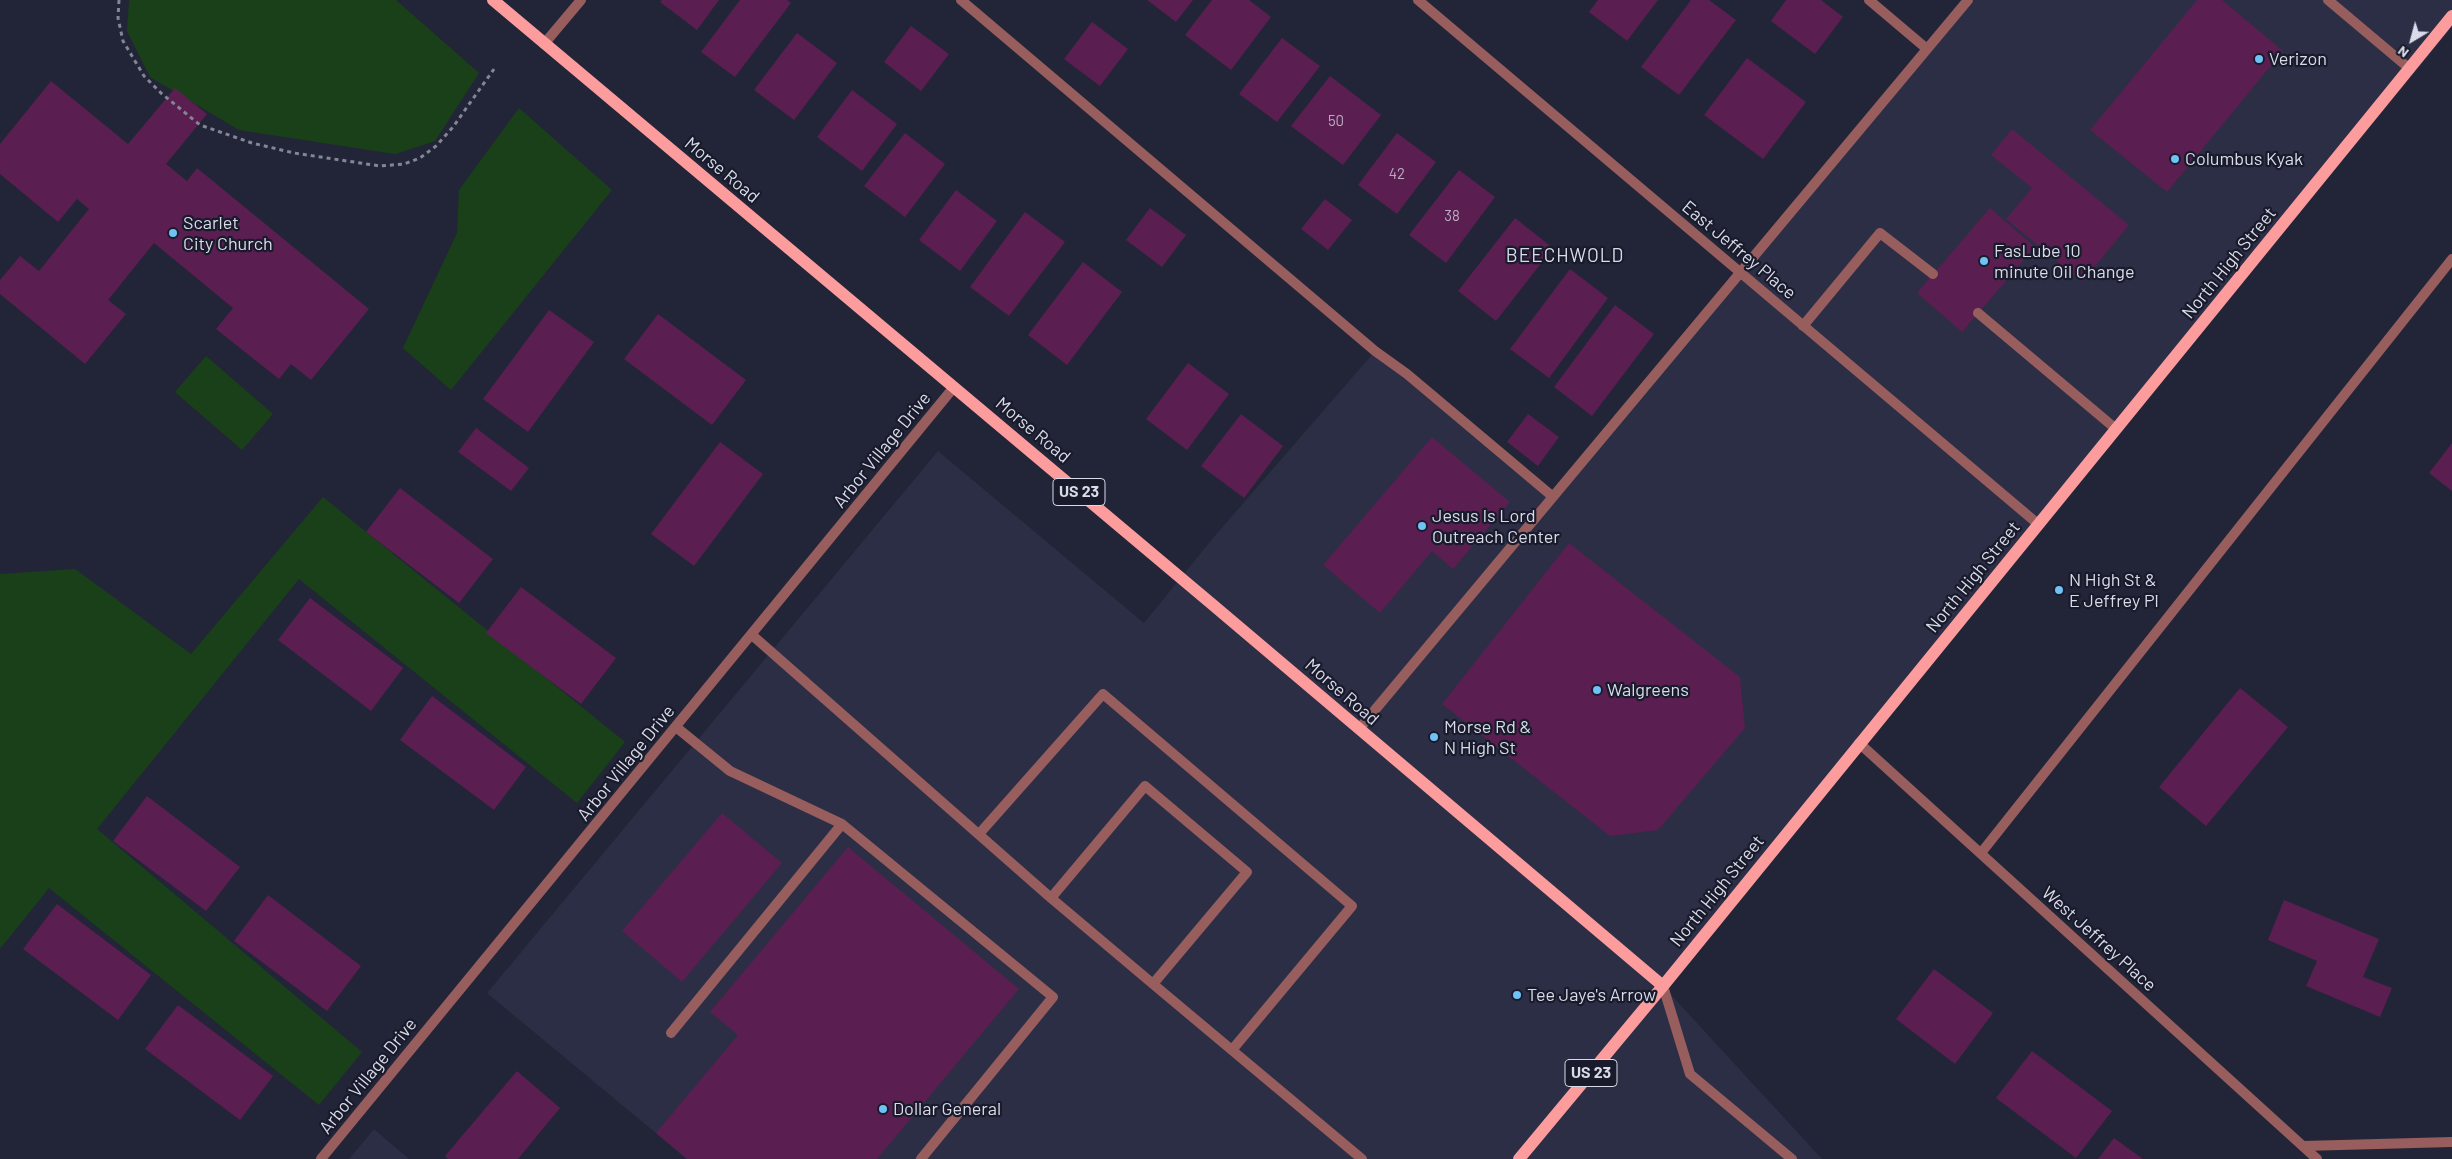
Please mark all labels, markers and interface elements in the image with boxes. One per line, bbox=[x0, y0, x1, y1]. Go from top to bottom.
north arrow bbox=[2387, 15, 2437, 65]
text: N bbox=[2394, 43, 2412, 62]
place label: Verizon bbox=[2269, 48, 2327, 70]
marker: Verizon bbox=[2253, 53, 2265, 65]
house number: 50 bbox=[1328, 112, 1344, 130]
street label: Morse Road bbox=[680, 133, 764, 207]
place label: Columbus Kyak bbox=[2185, 148, 2303, 170]
marker: Columbus Kyak bbox=[2169, 153, 2181, 165]
house number: 42 bbox=[1389, 165, 1405, 183]
street label: East Jeffrey Place bbox=[1678, 196, 1800, 304]
street label: North High Street bbox=[2177, 203, 2281, 323]
house number: 38 bbox=[1444, 207, 1460, 225]
place label: Scarlet City Church bbox=[183, 212, 273, 254]
marker: Scarlet City Church bbox=[167, 227, 179, 239]
place label: FasLube 10 minute Oil Change bbox=[1994, 240, 2135, 282]
district label: BEECHWOLD bbox=[1505, 245, 1625, 267]
marker: FasLube 10 minute Oil Change bbox=[1978, 255, 1990, 267]
street label: Arbor Village Drive bbox=[829, 388, 935, 512]
street label: Morse Road bbox=[991, 393, 1075, 467]
road number: US 23 bbox=[1053, 478, 1105, 506]
place label: Jesus Is Lord Outreach Center bbox=[1432, 505, 1560, 548]
street label: North High Street bbox=[1921, 517, 2025, 637]
marker: Jesus Is Lord Outreach Center bbox=[1416, 520, 1428, 532]
place label: N High St & E Jeffrey Pl bbox=[2069, 569, 2159, 612]
marker: N High St & E Jeffrey Pl bbox=[2053, 584, 2065, 596]
street label: Morse Road bbox=[1301, 654, 1383, 730]
place label: Walgreens bbox=[1607, 679, 1689, 701]
marker: Walgreens bbox=[1591, 684, 1603, 696]
street label: Arbor Village Drive bbox=[573, 701, 679, 825]
place label: Morse Rd & N High St bbox=[1444, 716, 1531, 759]
marker: Morse Rd & N High St bbox=[1428, 731, 1440, 743]
street label: North High Street bbox=[1665, 831, 1769, 951]
street label: West Jeffrey Place bbox=[2037, 882, 2161, 996]
place label: Tee Jaye's Arrow bbox=[1527, 984, 1656, 1006]
marker: Tee Jaye's Arrow bbox=[1511, 989, 1523, 1001]
street label: Arbor Village Drive bbox=[315, 1014, 421, 1138]
road number: US 23 bbox=[1565, 1060, 1617, 1086]
place label: Dollar General bbox=[893, 1098, 1001, 1120]
marker: Dollar General bbox=[877, 1103, 889, 1115]

